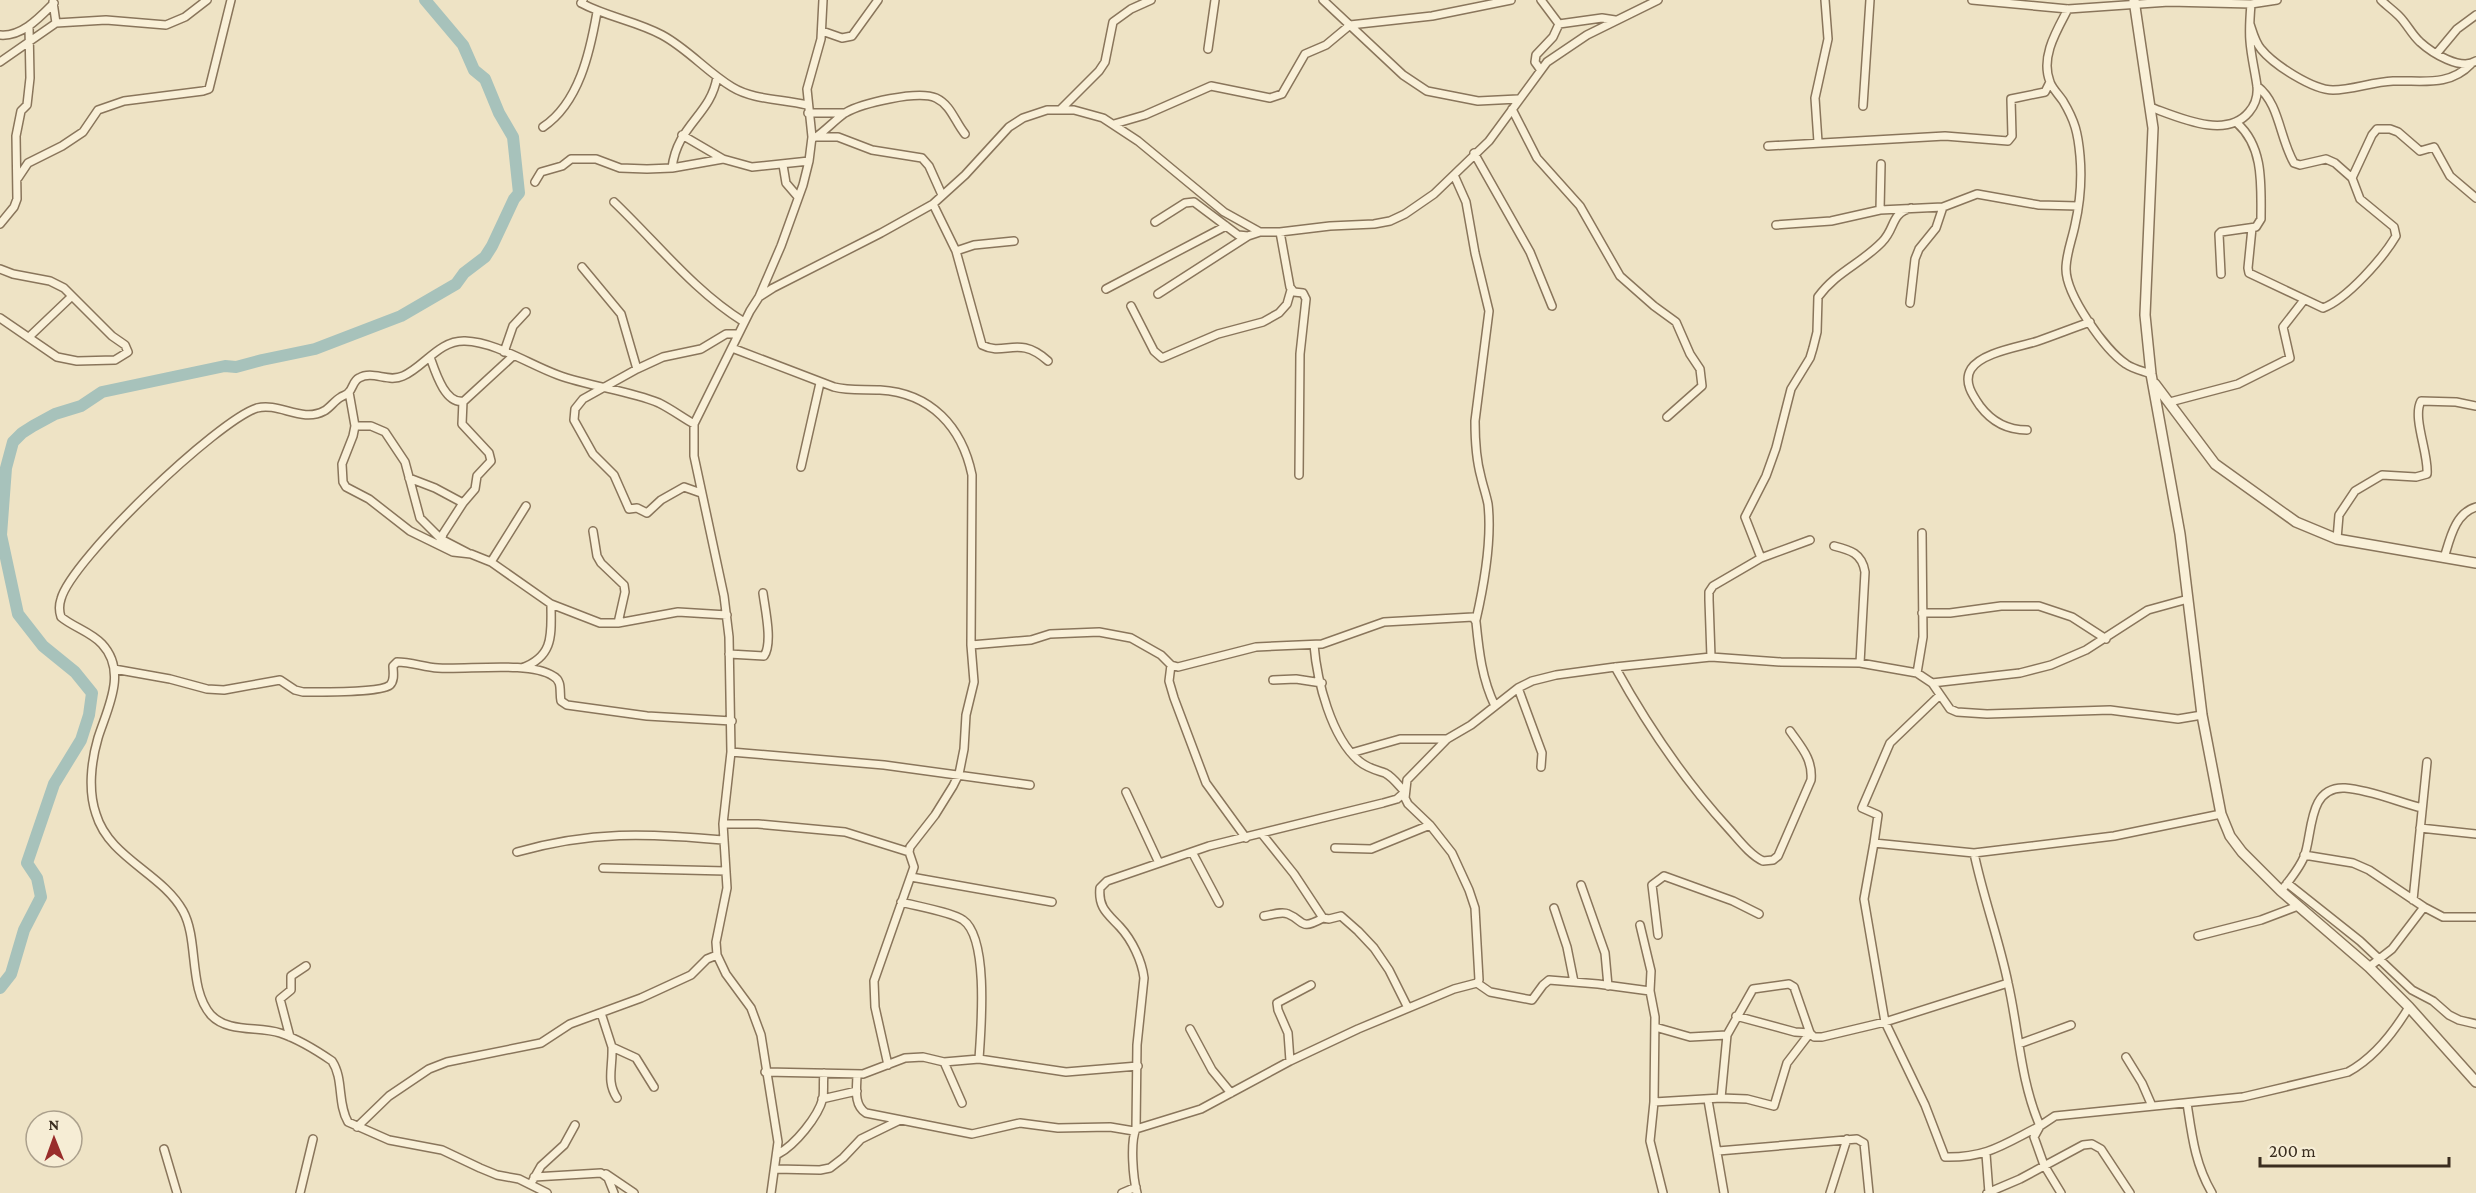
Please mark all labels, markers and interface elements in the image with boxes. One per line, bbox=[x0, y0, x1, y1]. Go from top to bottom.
north arrow bbox=[24, 1109, 84, 1169]
text: N bbox=[48, 1116, 59, 1133]
scale bar bbox=[2260, 1130, 2449, 1168]
text: 200 m bbox=[2269, 1141, 2316, 1161]

